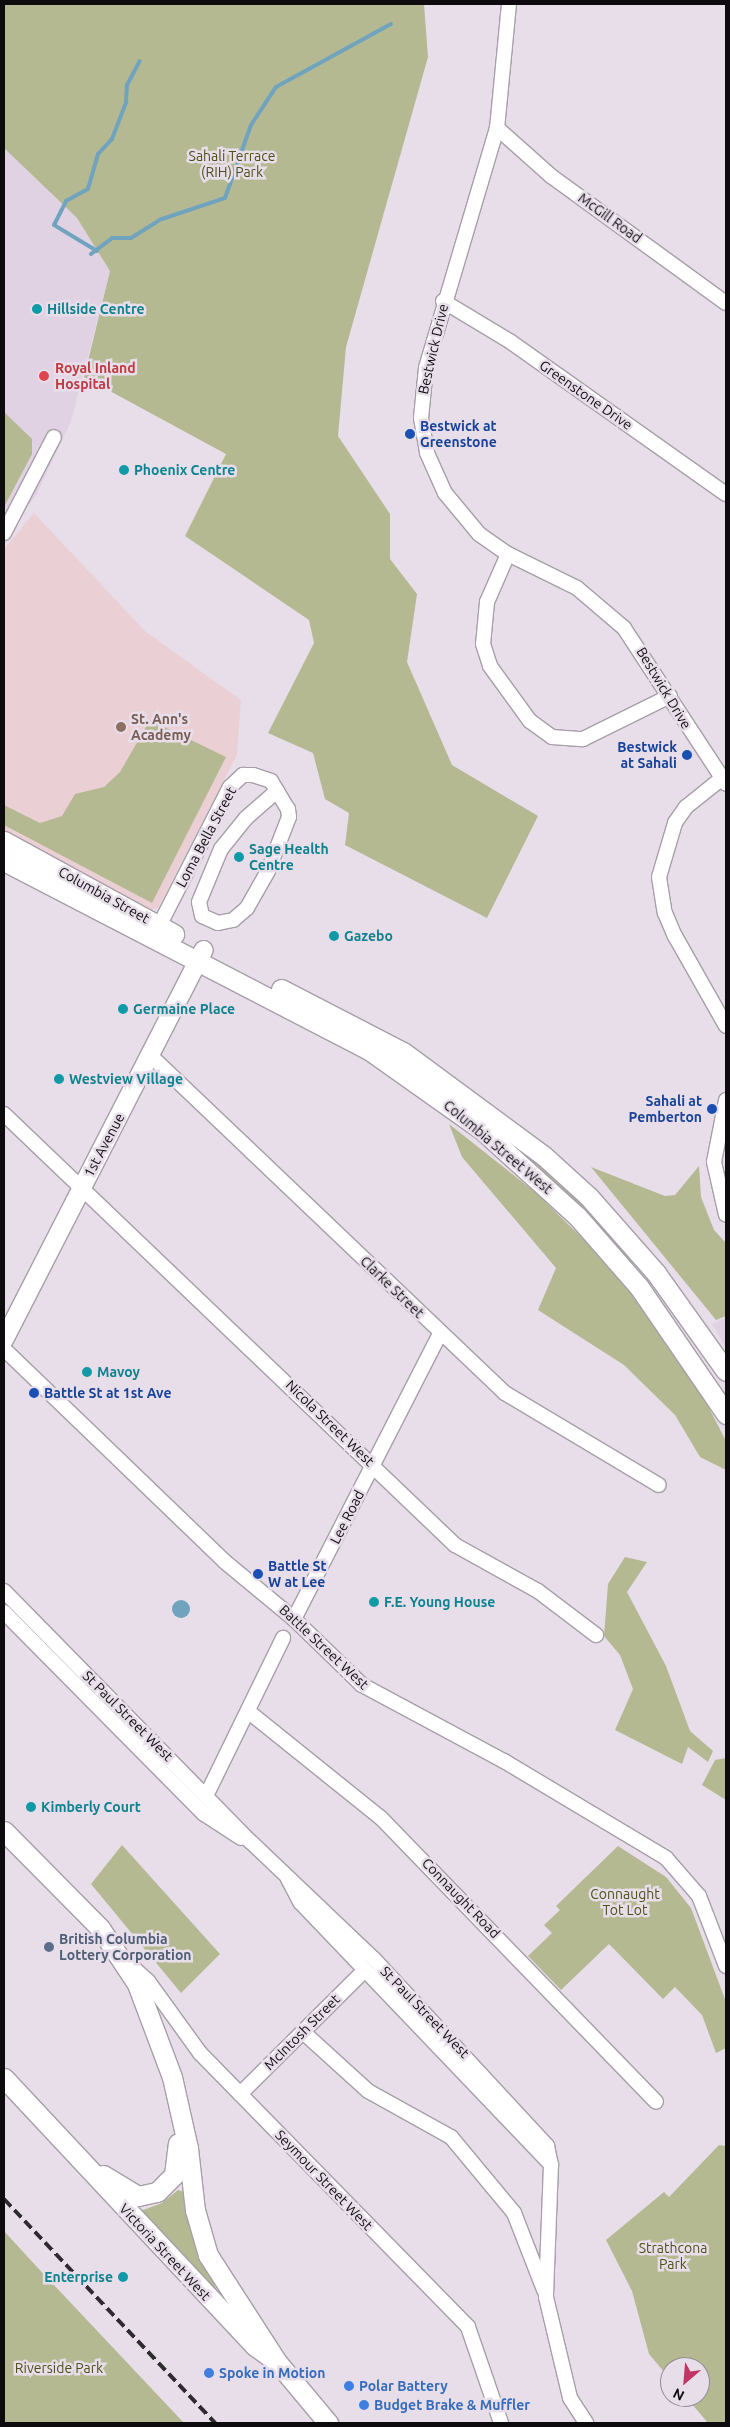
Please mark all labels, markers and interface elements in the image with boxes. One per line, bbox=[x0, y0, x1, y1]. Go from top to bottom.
park label: Sahali Terrace (RIH) Park bbox=[189, 148, 275, 180]
street label: McGill Road bbox=[575, 189, 645, 247]
place label: Hillside Centre bbox=[47, 301, 145, 317]
street label: Bestwick Drive bbox=[414, 302, 452, 396]
marker: Hillside Centre bbox=[31, 303, 43, 315]
street label: Greenstone Drive bbox=[536, 357, 636, 433]
place label: Royal Inland Hospital bbox=[55, 360, 136, 392]
marker: Royal Inland Hospital bbox=[37, 369, 51, 383]
place label: Bestwick at Greenstone bbox=[420, 418, 497, 451]
marker: Bestwick at Greenstone bbox=[404, 428, 416, 440]
place label: Phoenix Centre bbox=[134, 462, 235, 478]
marker: Phoenix Centre bbox=[118, 464, 130, 476]
street label: Bestwick Drive bbox=[633, 644, 695, 732]
place label: St. Ann's Academy bbox=[131, 711, 191, 744]
marker: St. Ann's Academy bbox=[115, 721, 127, 733]
place label: Bestwick at Sahali bbox=[617, 739, 677, 772]
marker: Bestwick at Sahali bbox=[681, 749, 693, 761]
street label: Loma Bella Street bbox=[172, 784, 240, 890]
place label: Sage Health Centre bbox=[249, 841, 329, 874]
marker: Sage Health Centre bbox=[233, 851, 245, 863]
street label: Columbia Street bbox=[56, 863, 152, 927]
place label: Gazebo bbox=[344, 928, 393, 944]
marker: Gazebo bbox=[328, 930, 340, 942]
place label: Germaine Place bbox=[133, 1001, 235, 1017]
marker: Germaine Place bbox=[117, 1003, 129, 1015]
place label: Westview Village bbox=[69, 1071, 183, 1087]
marker: Westview Village bbox=[53, 1073, 65, 1085]
place label: Sahali at Pemberton bbox=[629, 1093, 702, 1126]
street label: Columbia Street West bbox=[440, 1097, 556, 1197]
marker: Sahali at Pemberton bbox=[706, 1103, 718, 1115]
street label: 1st Avenue bbox=[80, 1110, 128, 1180]
street label: Clarke Street bbox=[357, 1253, 427, 1321]
place label: Mavoy bbox=[97, 1364, 140, 1380]
marker: Mavoy bbox=[81, 1366, 93, 1378]
street label: Nicola Street West bbox=[282, 1376, 378, 1470]
place label: Battle St at 1st Ave bbox=[44, 1385, 172, 1401]
marker: Battle St at 1st Ave bbox=[28, 1387, 40, 1399]
street label: Lee Road bbox=[326, 1487, 368, 1547]
place label: Battle St W at Lee bbox=[268, 1558, 327, 1590]
marker: Battle St W at Lee bbox=[252, 1568, 264, 1580]
place label: F.E. Young House bbox=[384, 1594, 495, 1610]
marker: F.E. Young House bbox=[368, 1596, 380, 1608]
street label: Battle Street West bbox=[276, 1601, 372, 1693]
street label: St Paul Street West bbox=[79, 1667, 177, 1765]
place label: Kimberly Court bbox=[41, 1799, 141, 1815]
marker: Kimberly Court bbox=[25, 1801, 37, 1813]
street label: Connaught Road bbox=[419, 1854, 503, 1942]
park label: Connaught Tot Lot bbox=[590, 1886, 660, 1918]
place label: British Columbia Lottery Corporation bbox=[59, 1931, 192, 1964]
marker: British Columbia Lottery Corporation bbox=[43, 1941, 55, 1953]
street label: St Paul Street West bbox=[377, 1963, 473, 2061]
street label: McIntosh Street bbox=[261, 1991, 343, 2073]
street label: Seymour Street West bbox=[272, 2126, 376, 2234]
street label: Victoria Street West bbox=[116, 2200, 214, 2304]
park label: Strathcona Park bbox=[639, 2240, 707, 2272]
place label: Enterprise bbox=[44, 2269, 113, 2285]
marker: Enterprise bbox=[117, 2271, 129, 2283]
north arrow bbox=[660, 2357, 710, 2407]
park label: Riverside Park bbox=[15, 2360, 103, 2376]
place label: Spoke in Motion bbox=[219, 2365, 325, 2381]
marker: Spoke in Motion bbox=[203, 2367, 215, 2379]
place label: Polar Battery bbox=[359, 2378, 448, 2394]
marker: Polar Battery bbox=[343, 2380, 355, 2392]
text: N bbox=[670, 2385, 687, 2404]
place label: Budget Brake & Muffler bbox=[374, 2397, 530, 2413]
marker: Budget Brake & Muffler bbox=[358, 2399, 370, 2411]

